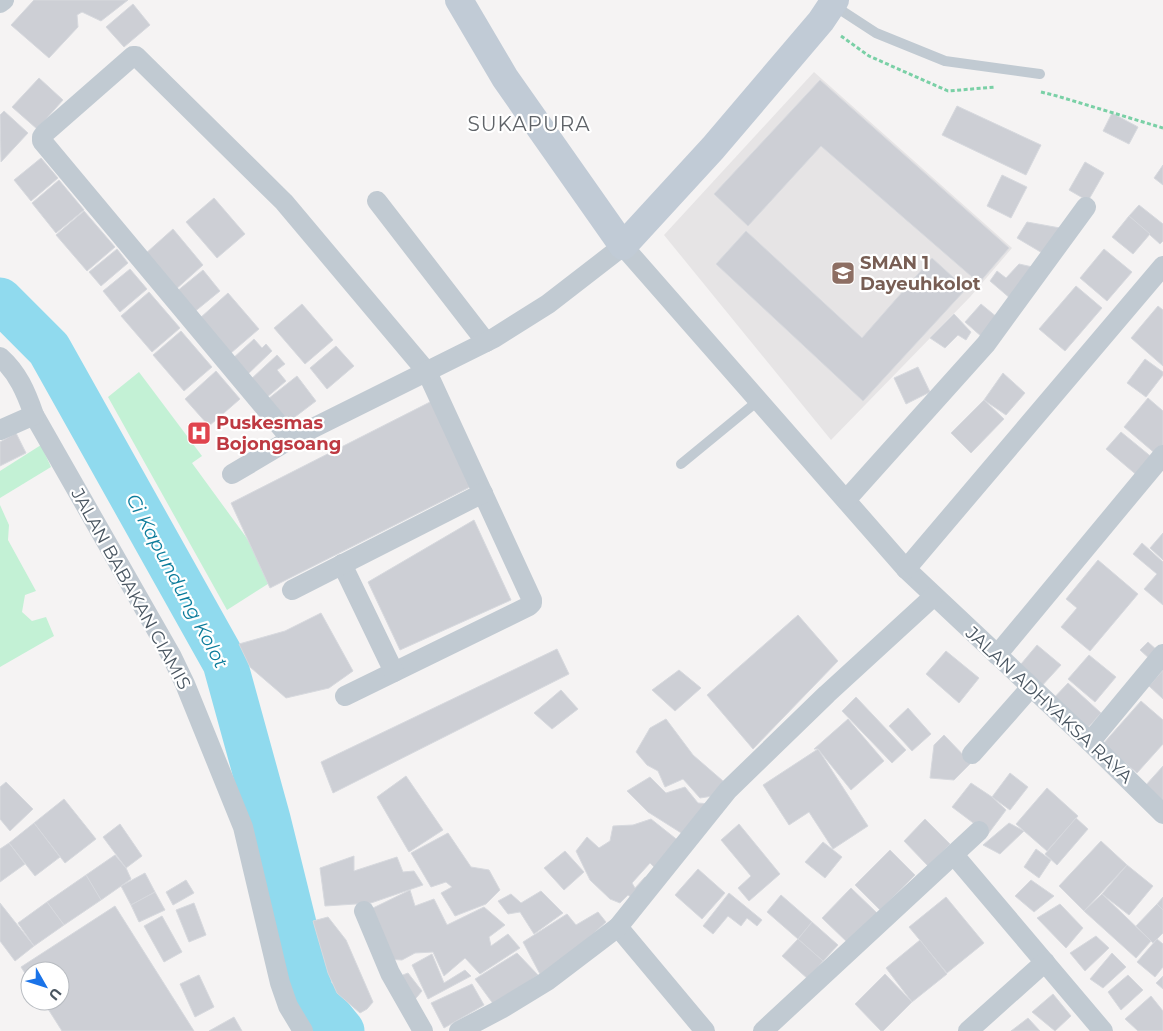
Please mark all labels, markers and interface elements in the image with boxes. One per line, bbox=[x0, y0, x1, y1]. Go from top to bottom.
district label: SUKAPURA bbox=[467, 112, 591, 136]
place label: SMAN 1 Dayeuhkolot bbox=[860, 252, 981, 295]
school or university icon: SMAN 1 Dayeuhkolot bbox=[830, 260, 856, 286]
place label: Puskesmas Bojongsoang bbox=[216, 412, 341, 455]
hospital icon: Puskesmas Bojongsoang bbox=[186, 420, 212, 446]
street label: JALAN BABAKAN CIAMIS bbox=[66, 484, 196, 693]
water label: Ci Kapundung Kolot bbox=[121, 490, 233, 672]
street label: JALAN ADHYAKSA RAYA bbox=[960, 621, 1137, 788]
north arrow bbox=[20, 961, 70, 1011]
text: U bbox=[45, 984, 66, 1004]

